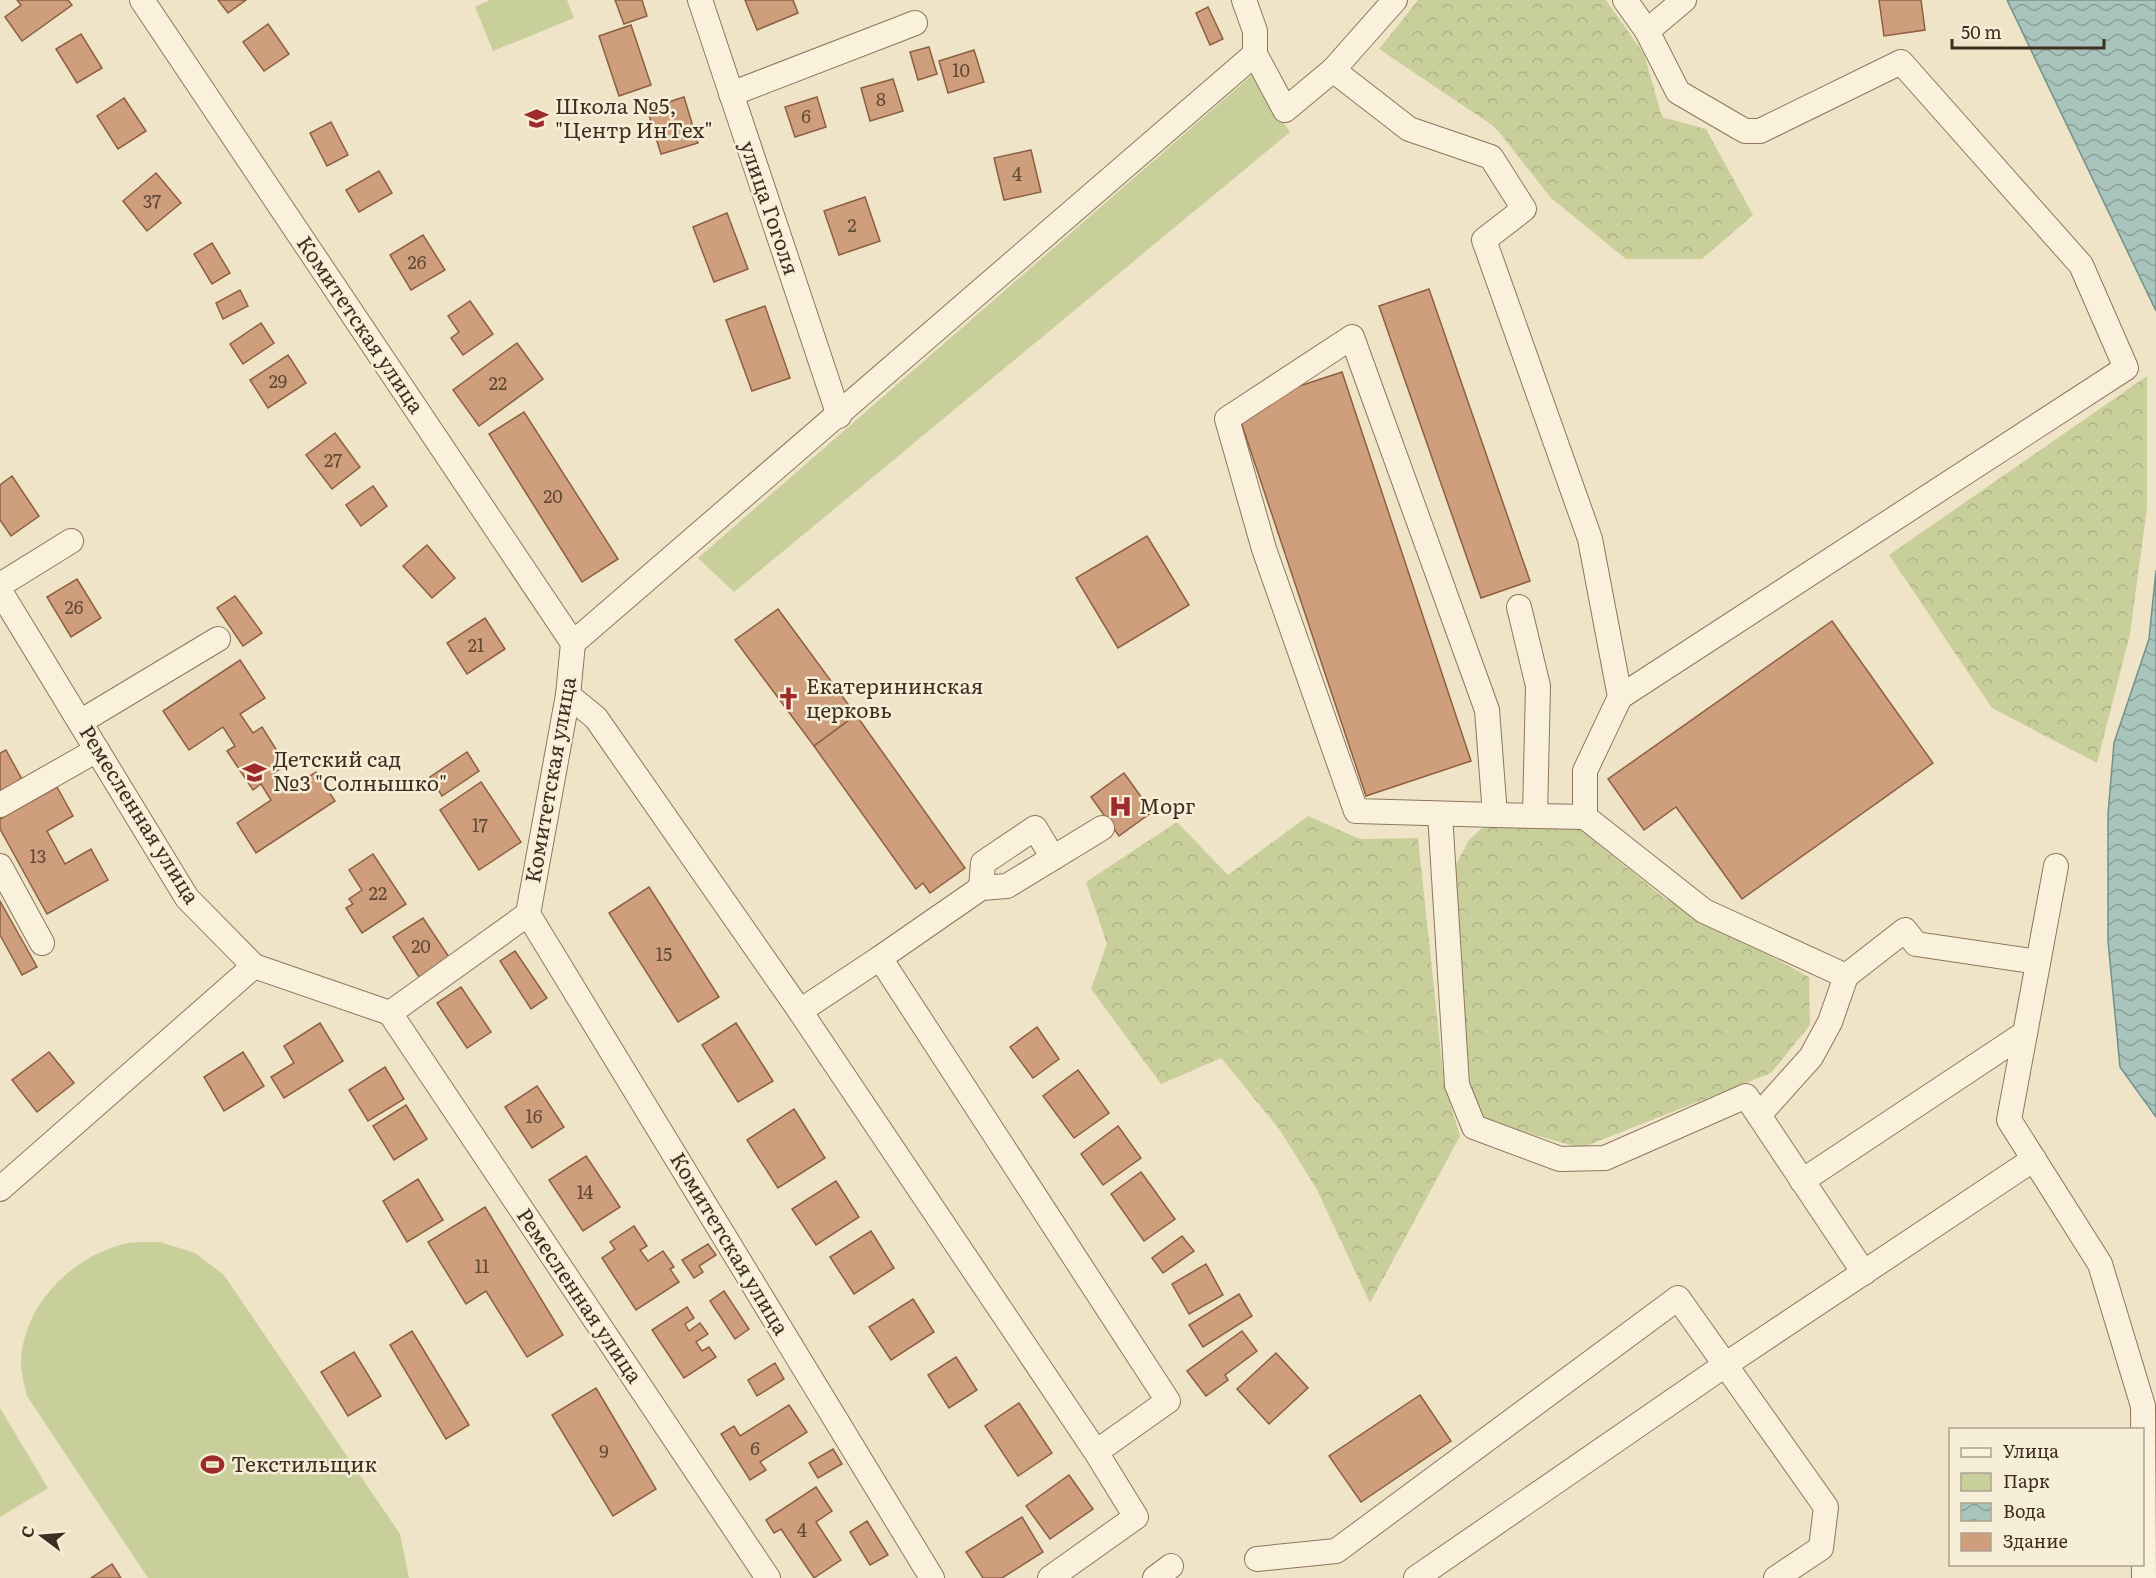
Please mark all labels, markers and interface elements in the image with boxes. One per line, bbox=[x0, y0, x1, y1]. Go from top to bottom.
scale bar bbox=[1952, 12, 2104, 50]
text: 50 m bbox=[1961, 18, 2002, 45]
house number: 10 bbox=[952, 56, 970, 83]
house number: 8 bbox=[876, 85, 886, 112]
place label: Школа №5, "Центр ИнТех" bbox=[555, 89, 713, 144]
house number: 6 bbox=[801, 102, 811, 129]
school or university icon: Школа №5, "Центр ИнТех" bbox=[524, 106, 550, 132]
street label: улица Гоголя bbox=[734, 136, 809, 279]
house number: 4 bbox=[1012, 160, 1022, 187]
house number: 37 bbox=[143, 187, 161, 214]
house number: 2 bbox=[847, 211, 857, 238]
street label: Комитетская улица bbox=[291, 228, 434, 419]
house number: 26 bbox=[408, 248, 427, 275]
house number: 29 bbox=[269, 367, 287, 394]
house number: 22 bbox=[489, 369, 507, 396]
house number: 27 bbox=[324, 446, 342, 473]
house number: 20 bbox=[543, 482, 563, 509]
house number: 26 bbox=[65, 593, 84, 620]
house number: 21 bbox=[468, 631, 484, 658]
place label: Екатерининская церковь bbox=[806, 669, 983, 724]
street label: Комитетская улица bbox=[515, 673, 582, 885]
church icon: Екатерининская церковь bbox=[775, 686, 801, 712]
street label: Ремесленная улица bbox=[73, 718, 209, 910]
place label: Детский сад №3 "Солнышко" bbox=[273, 742, 447, 797]
school or university icon: Детский сад №3 "Солнышко" bbox=[242, 759, 268, 785]
place label: Морг bbox=[1139, 789, 1196, 820]
hospital icon: Морг bbox=[1108, 794, 1134, 820]
house number: 17 bbox=[472, 811, 488, 838]
house number: 13 bbox=[29, 842, 47, 869]
house number: 22 bbox=[369, 879, 387, 906]
house number: 20 bbox=[411, 932, 431, 959]
house number: 15 bbox=[656, 940, 672, 967]
house number: 16 bbox=[526, 1102, 543, 1129]
street label: Комитетская улица bbox=[664, 1145, 799, 1341]
house number: 14 bbox=[577, 1178, 593, 1205]
street label: Ремесленная улица bbox=[511, 1201, 652, 1389]
house number: 11 bbox=[475, 1252, 489, 1279]
legend bbox=[1949, 1428, 2144, 1566]
house number: 6 bbox=[750, 1434, 760, 1461]
house number: 9 bbox=[599, 1437, 609, 1464]
text: Улица bbox=[2003, 1437, 2059, 1464]
place label: Текстильщик bbox=[231, 1447, 378, 1478]
sports icon: Текстильщик bbox=[200, 1452, 226, 1478]
text: Парк bbox=[2003, 1467, 2050, 1494]
text: Вода bbox=[2003, 1497, 2046, 1524]
north arrow bbox=[12, 1506, 72, 1566]
house number: 4 bbox=[797, 1516, 807, 1543]
text: С bbox=[14, 1523, 40, 1540]
text: Здание bbox=[2003, 1527, 2068, 1554]

